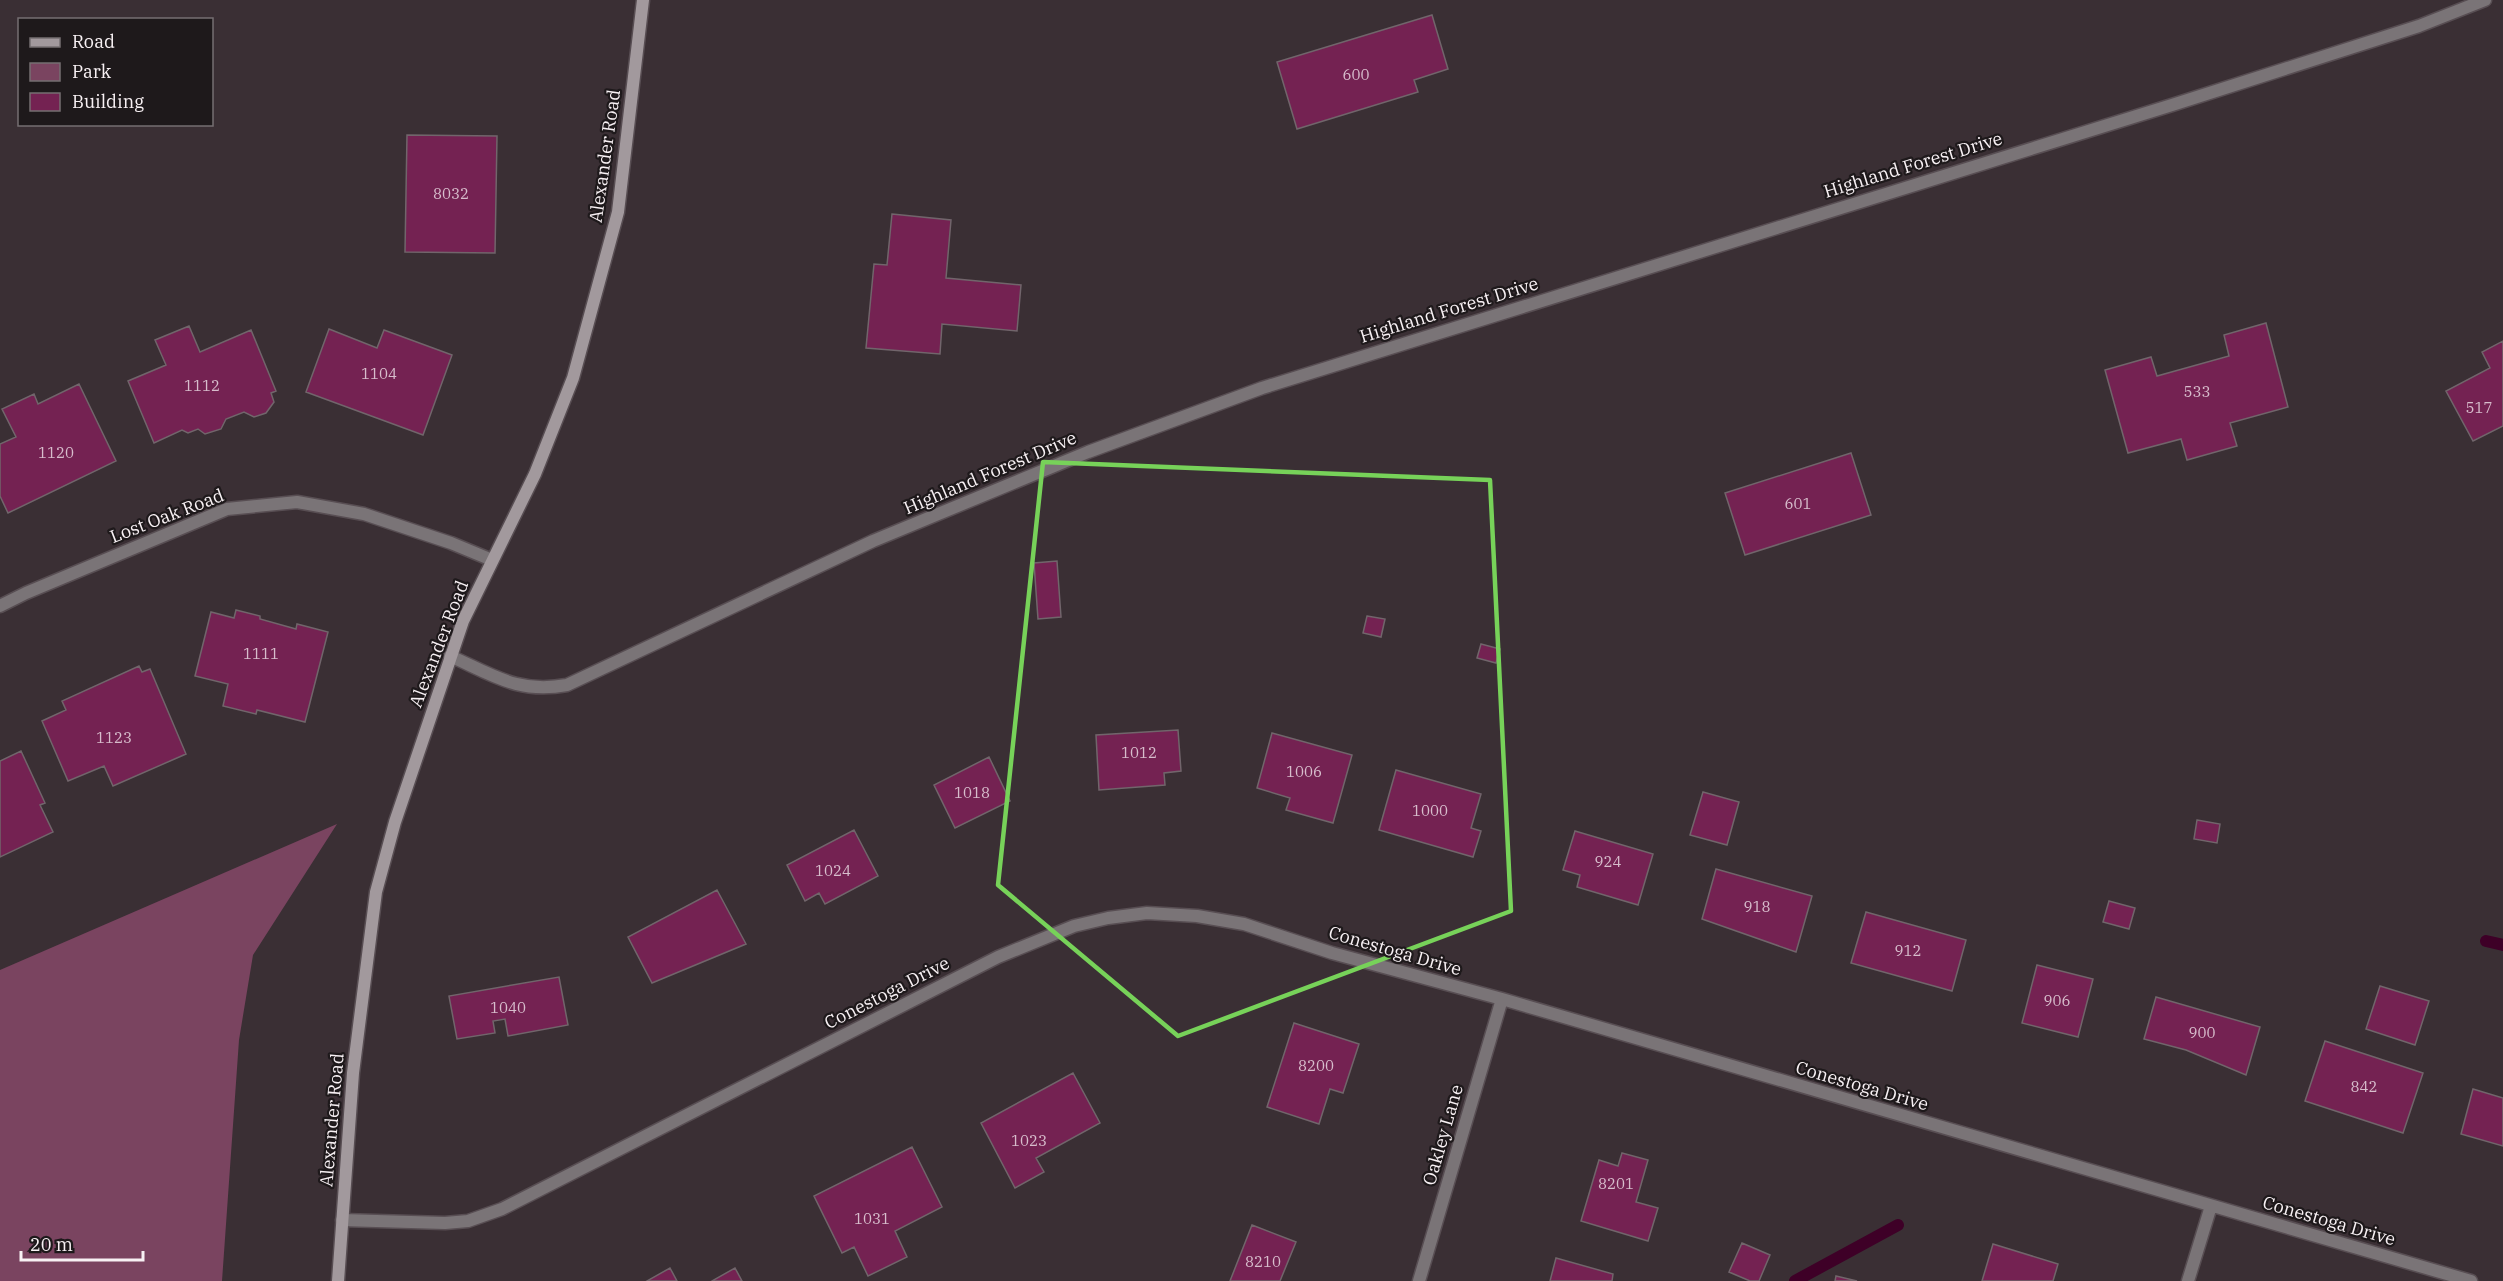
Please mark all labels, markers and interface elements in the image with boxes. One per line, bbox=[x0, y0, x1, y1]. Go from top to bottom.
legend bbox=[18, 18, 213, 126]
text: Road bbox=[72, 30, 115, 53]
text: Park bbox=[72, 60, 112, 83]
house number: 600 bbox=[1342, 65, 1370, 84]
street label: Alexander Road bbox=[584, 88, 625, 224]
text: Building bbox=[72, 90, 144, 113]
street label: Highland Forest Drive bbox=[1821, 126, 2005, 203]
house number: 8032 bbox=[433, 184, 469, 203]
street label: Highland Forest Drive bbox=[1357, 271, 1541, 348]
house number: 1104 bbox=[361, 364, 397, 383]
house number: 1112 bbox=[184, 376, 220, 395]
house number: 533 bbox=[2183, 382, 2211, 401]
house number: 517 bbox=[2465, 398, 2493, 417]
street label: Highland Forest Drive bbox=[900, 426, 1080, 519]
house number: 1120 bbox=[38, 443, 74, 462]
street label: Lost Oak Road bbox=[107, 483, 227, 548]
house number: 601 bbox=[1784, 494, 1812, 513]
street label: Alexander Road bbox=[404, 577, 473, 711]
house number: 1111 bbox=[243, 644, 279, 663]
house number: 1123 bbox=[96, 728, 132, 747]
house number: 1012 bbox=[1121, 743, 1157, 762]
house number: 1006 bbox=[1286, 762, 1322, 781]
house number: 1018 bbox=[954, 783, 990, 802]
house number: 1000 bbox=[1412, 801, 1448, 820]
house number: 924 bbox=[1594, 852, 1622, 871]
house number: 1024 bbox=[815, 861, 851, 880]
house number: 918 bbox=[1743, 897, 1771, 916]
street label: Conestoga Drive bbox=[1326, 921, 1464, 980]
house number: 912 bbox=[1894, 941, 1922, 960]
street label: Conestoga Drive bbox=[820, 951, 953, 1034]
house number: 906 bbox=[2043, 991, 2071, 1010]
house number: 1040 bbox=[490, 998, 526, 1017]
house number: 900 bbox=[2188, 1023, 2216, 1042]
street label: Alexander Road bbox=[314, 1052, 349, 1188]
house number: 8200 bbox=[1298, 1056, 1334, 1075]
street label: Conestoga Drive bbox=[1793, 1056, 1931, 1115]
house number: 842 bbox=[2350, 1077, 2378, 1096]
street label: Oakley Lane bbox=[1417, 1082, 1468, 1188]
house number: 1023 bbox=[1011, 1131, 1047, 1150]
house number: 8201 bbox=[1598, 1174, 1634, 1193]
street label: Conestoga Drive bbox=[2260, 1191, 2398, 1250]
house number: 1031 bbox=[854, 1209, 890, 1228]
scale bar bbox=[21, 1224, 142, 1262]
text: 20 m bbox=[30, 1233, 73, 1256]
house number: 8210 bbox=[1245, 1252, 1281, 1271]

